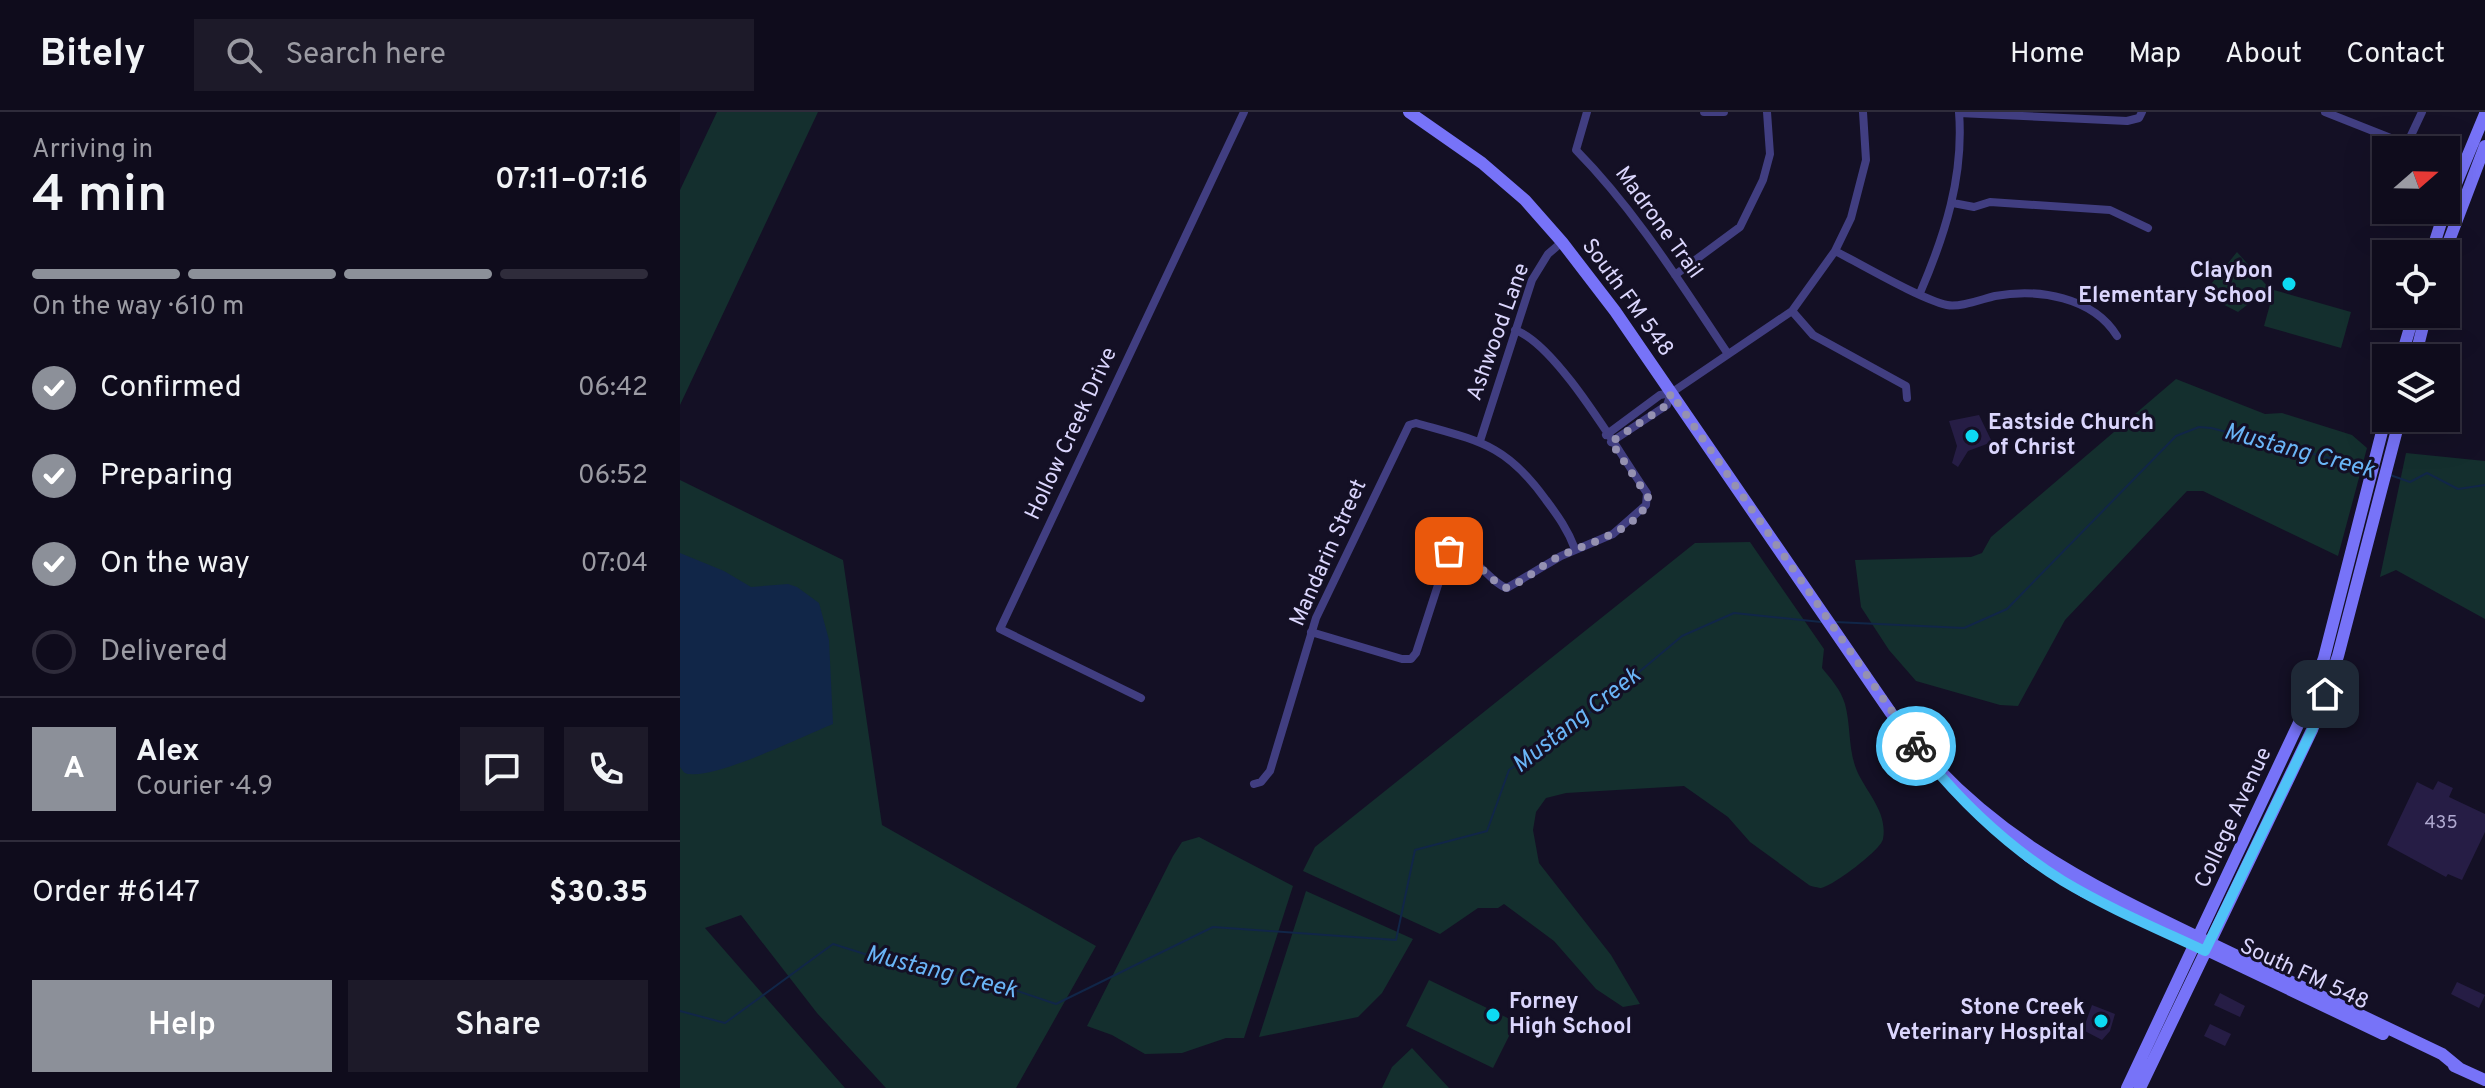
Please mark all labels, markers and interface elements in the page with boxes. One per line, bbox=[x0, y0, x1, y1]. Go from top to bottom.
search box bbox=[194, 19, 754, 91]
text: Bitely bbox=[40, 31, 146, 80]
icon: search bbox=[222, 33, 266, 77]
text: Search here bbox=[286, 37, 446, 74]
text: Home bbox=[2010, 37, 2084, 73]
text: Map bbox=[2128, 37, 2181, 73]
text: About bbox=[2225, 37, 2302, 73]
text: Contact bbox=[2346, 37, 2445, 73]
text: Arriving in bbox=[32, 134, 153, 167]
north arrow bbox=[2372, 136, 2460, 224]
map controls bbox=[2372, 136, 2460, 432]
text: 07:11–07:16 bbox=[495, 162, 648, 199]
street label: Madrone Trail bbox=[1608, 162, 1708, 284]
text: 4 min bbox=[32, 164, 167, 230]
street label: South FM 548 bbox=[1575, 234, 1679, 362]
button: locate bbox=[2372, 240, 2460, 328]
place label: Claybon Elementary School bbox=[2078, 258, 2273, 310]
street label: Ashwood Lane bbox=[1462, 260, 1536, 404]
marker: Claybon Elementary School bbox=[2280, 275, 2298, 293]
text: On the way · 610 m bbox=[32, 291, 244, 324]
street label: Hollow Creek Drive bbox=[1020, 343, 1124, 525]
button: layers bbox=[2372, 344, 2460, 432]
icon: check bbox=[32, 366, 76, 410]
text: Confirmed bbox=[100, 370, 242, 407]
text: 06:42 bbox=[578, 372, 648, 405]
place label: Eastside Church of Christ bbox=[1988, 410, 2154, 462]
water label: Mustang Creek bbox=[2220, 417, 2379, 487]
marker: Eastside Church of Christ bbox=[1963, 427, 1981, 445]
icon: check bbox=[32, 454, 76, 498]
text: Preparing bbox=[100, 458, 233, 495]
text: 06:52 bbox=[578, 460, 648, 493]
street label: Mandarin Street bbox=[1285, 475, 1373, 631]
pin bbox=[1415, 517, 1483, 585]
icon: bag bbox=[1427, 529, 1471, 573]
icon: check bbox=[32, 542, 76, 586]
text: On the way bbox=[100, 546, 250, 583]
text: 07:04 bbox=[581, 548, 648, 581]
text: Delivered bbox=[100, 634, 228, 671]
pin bbox=[2291, 660, 2359, 728]
water label: Mustang Creek bbox=[1507, 661, 1648, 781]
icon: home bbox=[2303, 672, 2347, 716]
courier bbox=[1876, 706, 1956, 786]
icon: bike bbox=[1894, 724, 1938, 768]
button: chat bbox=[460, 727, 544, 811]
button: phone bbox=[564, 727, 648, 811]
text: Alex bbox=[136, 734, 200, 771]
street label: College Avenue bbox=[2190, 743, 2278, 893]
text: A bbox=[63, 751, 85, 788]
text: Courier · 4.9 bbox=[136, 771, 273, 804]
house number: 435 bbox=[2424, 812, 2458, 835]
text: Order #6147 bbox=[32, 875, 200, 912]
text: $30.35 bbox=[549, 875, 648, 912]
street label: South FM 548 bbox=[2235, 933, 2373, 1017]
water label: Mustang Creek bbox=[862, 940, 1021, 1007]
button: Help bbox=[32, 980, 332, 1072]
button: Share bbox=[348, 980, 648, 1072]
place label: Forney High School bbox=[1509, 989, 1632, 1041]
place label: Stone Creek Veterinary Hospital bbox=[1886, 995, 2085, 1047]
marker: Forney High School bbox=[1484, 1006, 1502, 1024]
marker: Stone Creek Veterinary Hospital bbox=[2092, 1012, 2110, 1030]

